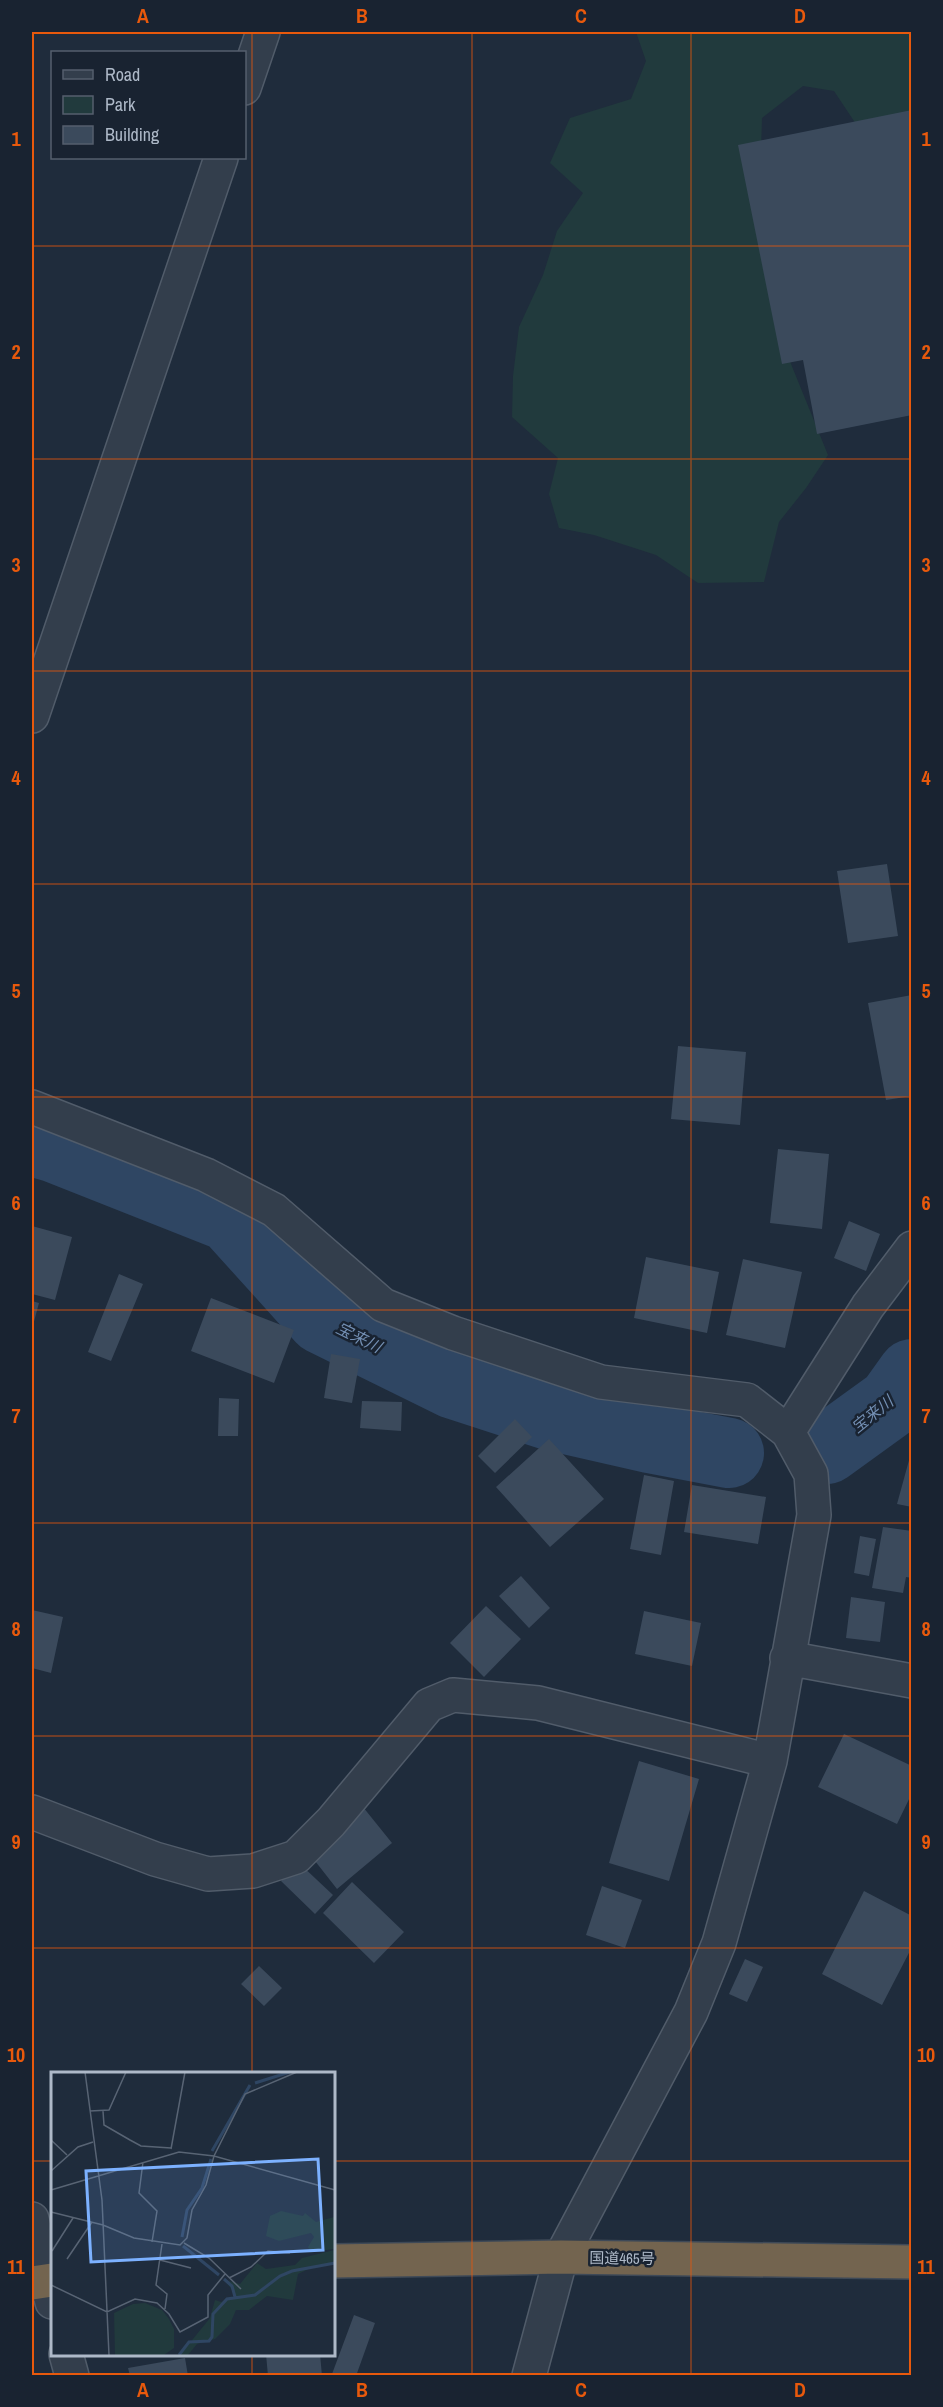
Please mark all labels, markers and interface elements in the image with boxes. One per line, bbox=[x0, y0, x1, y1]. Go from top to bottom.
text: A bbox=[137, 2, 149, 29]
text: B bbox=[356, 2, 368, 29]
text: C bbox=[575, 2, 587, 29]
text: D bbox=[794, 2, 806, 29]
legend bbox=[51, 51, 246, 159]
text: Road bbox=[105, 62, 140, 87]
text: Park bbox=[105, 92, 136, 117]
text: Building bbox=[105, 122, 160, 147]
text: 1 bbox=[11, 125, 21, 152]
text: 1 bbox=[921, 125, 931, 152]
text: 2 bbox=[11, 338, 21, 365]
text: 2 bbox=[921, 338, 931, 365]
text: 3 bbox=[11, 551, 21, 578]
text: 3 bbox=[921, 551, 931, 578]
text: 4 bbox=[11, 764, 21, 791]
text: 4 bbox=[921, 764, 931, 791]
text: 5 bbox=[11, 977, 21, 1004]
text: 5 bbox=[921, 977, 931, 1004]
text: 6 bbox=[11, 1189, 21, 1216]
text: 6 bbox=[921, 1189, 931, 1216]
water label: 宝来川 bbox=[333, 1317, 387, 1358]
water label: 宝来川 bbox=[846, 1389, 899, 1438]
text: 7 bbox=[11, 1402, 21, 1429]
text: 7 bbox=[921, 1402, 931, 1429]
text: 8 bbox=[11, 1615, 21, 1642]
text: 8 bbox=[921, 1615, 931, 1642]
text: 9 bbox=[11, 1828, 21, 1855]
text: 9 bbox=[921, 1828, 931, 1855]
text: 10 bbox=[7, 2041, 25, 2068]
text: 10 bbox=[917, 2041, 935, 2068]
inset map bbox=[51, 2072, 334, 2356]
street label: 国道465号 bbox=[589, 2247, 655, 2269]
text: 11 bbox=[7, 2253, 26, 2280]
text: 11 bbox=[917, 2253, 936, 2280]
text: A bbox=[137, 2376, 149, 2403]
text: B bbox=[356, 2376, 368, 2403]
text: C bbox=[575, 2376, 587, 2403]
text: D bbox=[794, 2376, 806, 2403]

